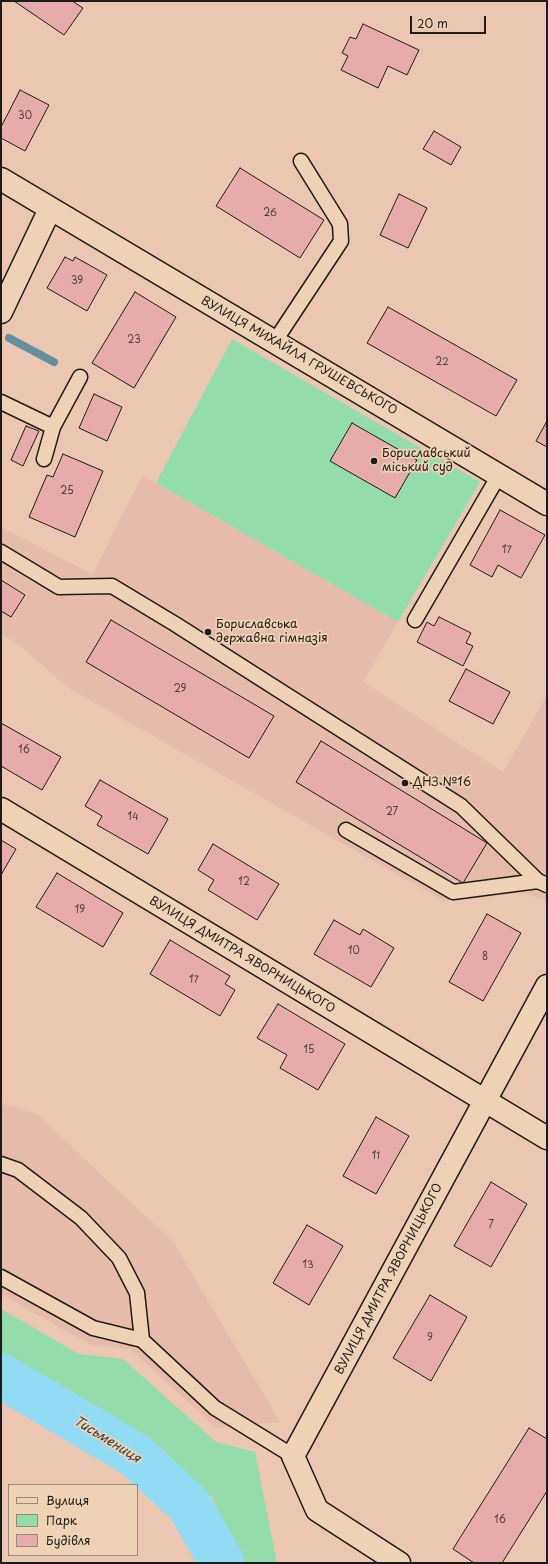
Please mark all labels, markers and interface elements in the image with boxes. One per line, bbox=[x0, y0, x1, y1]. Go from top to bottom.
scale bar bbox=[412, 8, 488, 34]
text: 20 m bbox=[417, 14, 448, 32]
house number: 30 bbox=[18, 110, 32, 122]
house number: 26 bbox=[263, 207, 277, 219]
house number: 39 bbox=[71, 275, 83, 287]
street label: ВУЛИЦЯ МИХАЙЛА ГРУШЕВСЬКОГО bbox=[198, 294, 400, 418]
house number: 23 bbox=[127, 334, 141, 346]
house number: 22 bbox=[435, 356, 449, 368]
place label: Бориславський міський суд bbox=[382, 447, 471, 475]
marker: Бориславський міський суд bbox=[369, 456, 379, 466]
house number: 25 bbox=[60, 485, 74, 497]
house number: 17 bbox=[502, 544, 512, 556]
place label: Бориславська державна гімназія bbox=[216, 618, 328, 646]
marker: Бориславська державна гімназія bbox=[203, 627, 213, 637]
house number: 29 bbox=[174, 683, 186, 695]
house number: 16 bbox=[18, 744, 30, 756]
place label: ДНЗ №16 bbox=[413, 776, 471, 790]
marker: ДНЗ №16 bbox=[400, 778, 410, 788]
house number: 27 bbox=[386, 806, 398, 818]
house number: 14 bbox=[127, 811, 139, 823]
house number: 12 bbox=[238, 876, 250, 888]
street label: ВУЛИЦЯ ДМИТРА ЯВОРНИЦЬКОГО bbox=[146, 894, 338, 1016]
house number: 19 bbox=[75, 904, 85, 916]
house number: 10 bbox=[348, 945, 360, 957]
house number: 8 bbox=[482, 951, 488, 963]
house number: 17 bbox=[189, 974, 199, 986]
house number: 15 bbox=[304, 1044, 314, 1056]
house number: 11 bbox=[372, 1150, 380, 1162]
street label: ВУЛИЦЯ ДМИТРА ЯВОРНИЦЬКОГО bbox=[332, 1181, 446, 1377]
house number: 7 bbox=[488, 1219, 494, 1231]
house number: 13 bbox=[302, 1259, 314, 1271]
house number: 9 bbox=[427, 1332, 433, 1344]
water label: Тисьмениця bbox=[71, 1413, 143, 1467]
legend bbox=[8, 1484, 138, 1556]
text: Вулиця bbox=[46, 1491, 89, 1509]
text: Парк bbox=[46, 1511, 77, 1529]
house number: 16 bbox=[494, 1514, 506, 1526]
text: Будівля bbox=[46, 1531, 91, 1549]

